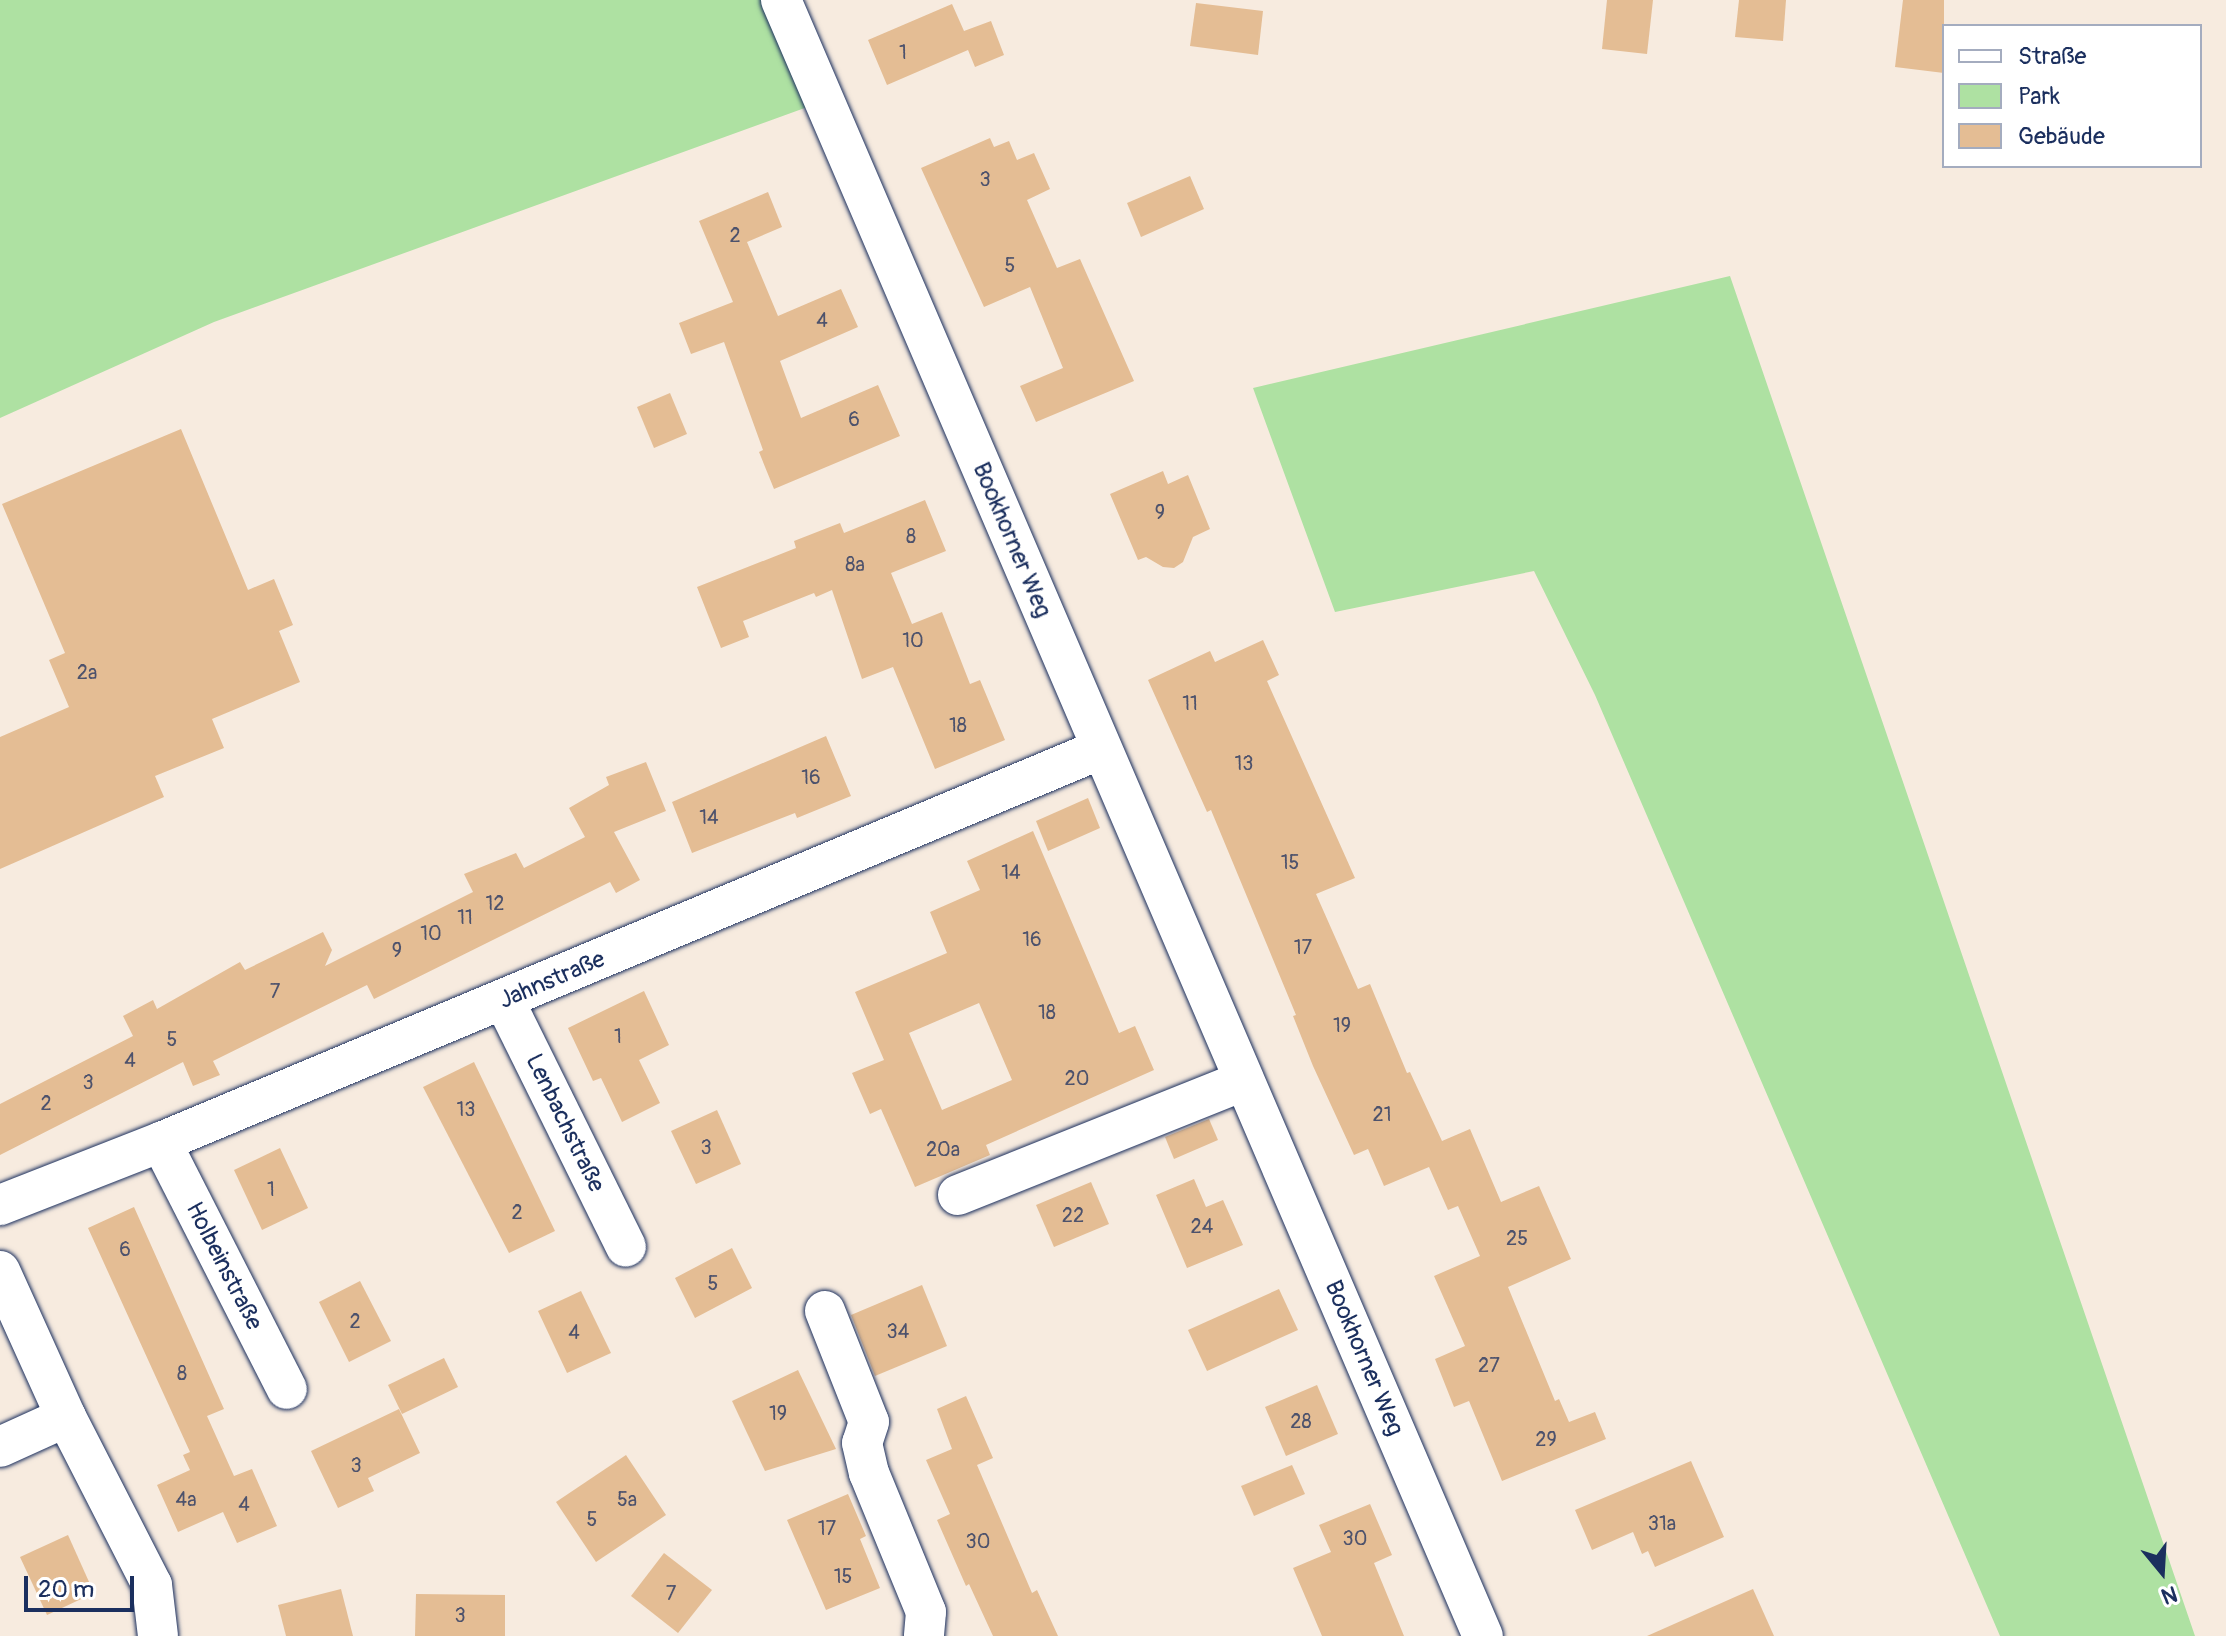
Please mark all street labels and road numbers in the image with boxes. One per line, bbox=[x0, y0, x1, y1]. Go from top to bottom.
street label: Bookhorner Weg bbox=[966, 458, 1058, 622]
street label: Jahnstraße bbox=[495, 945, 609, 1015]
street label: Lenbachstraße bbox=[519, 1049, 611, 1197]
street label: Holbeinstraße bbox=[179, 1197, 269, 1335]
street label: Bookhorner Weg bbox=[1318, 1276, 1410, 1440]

